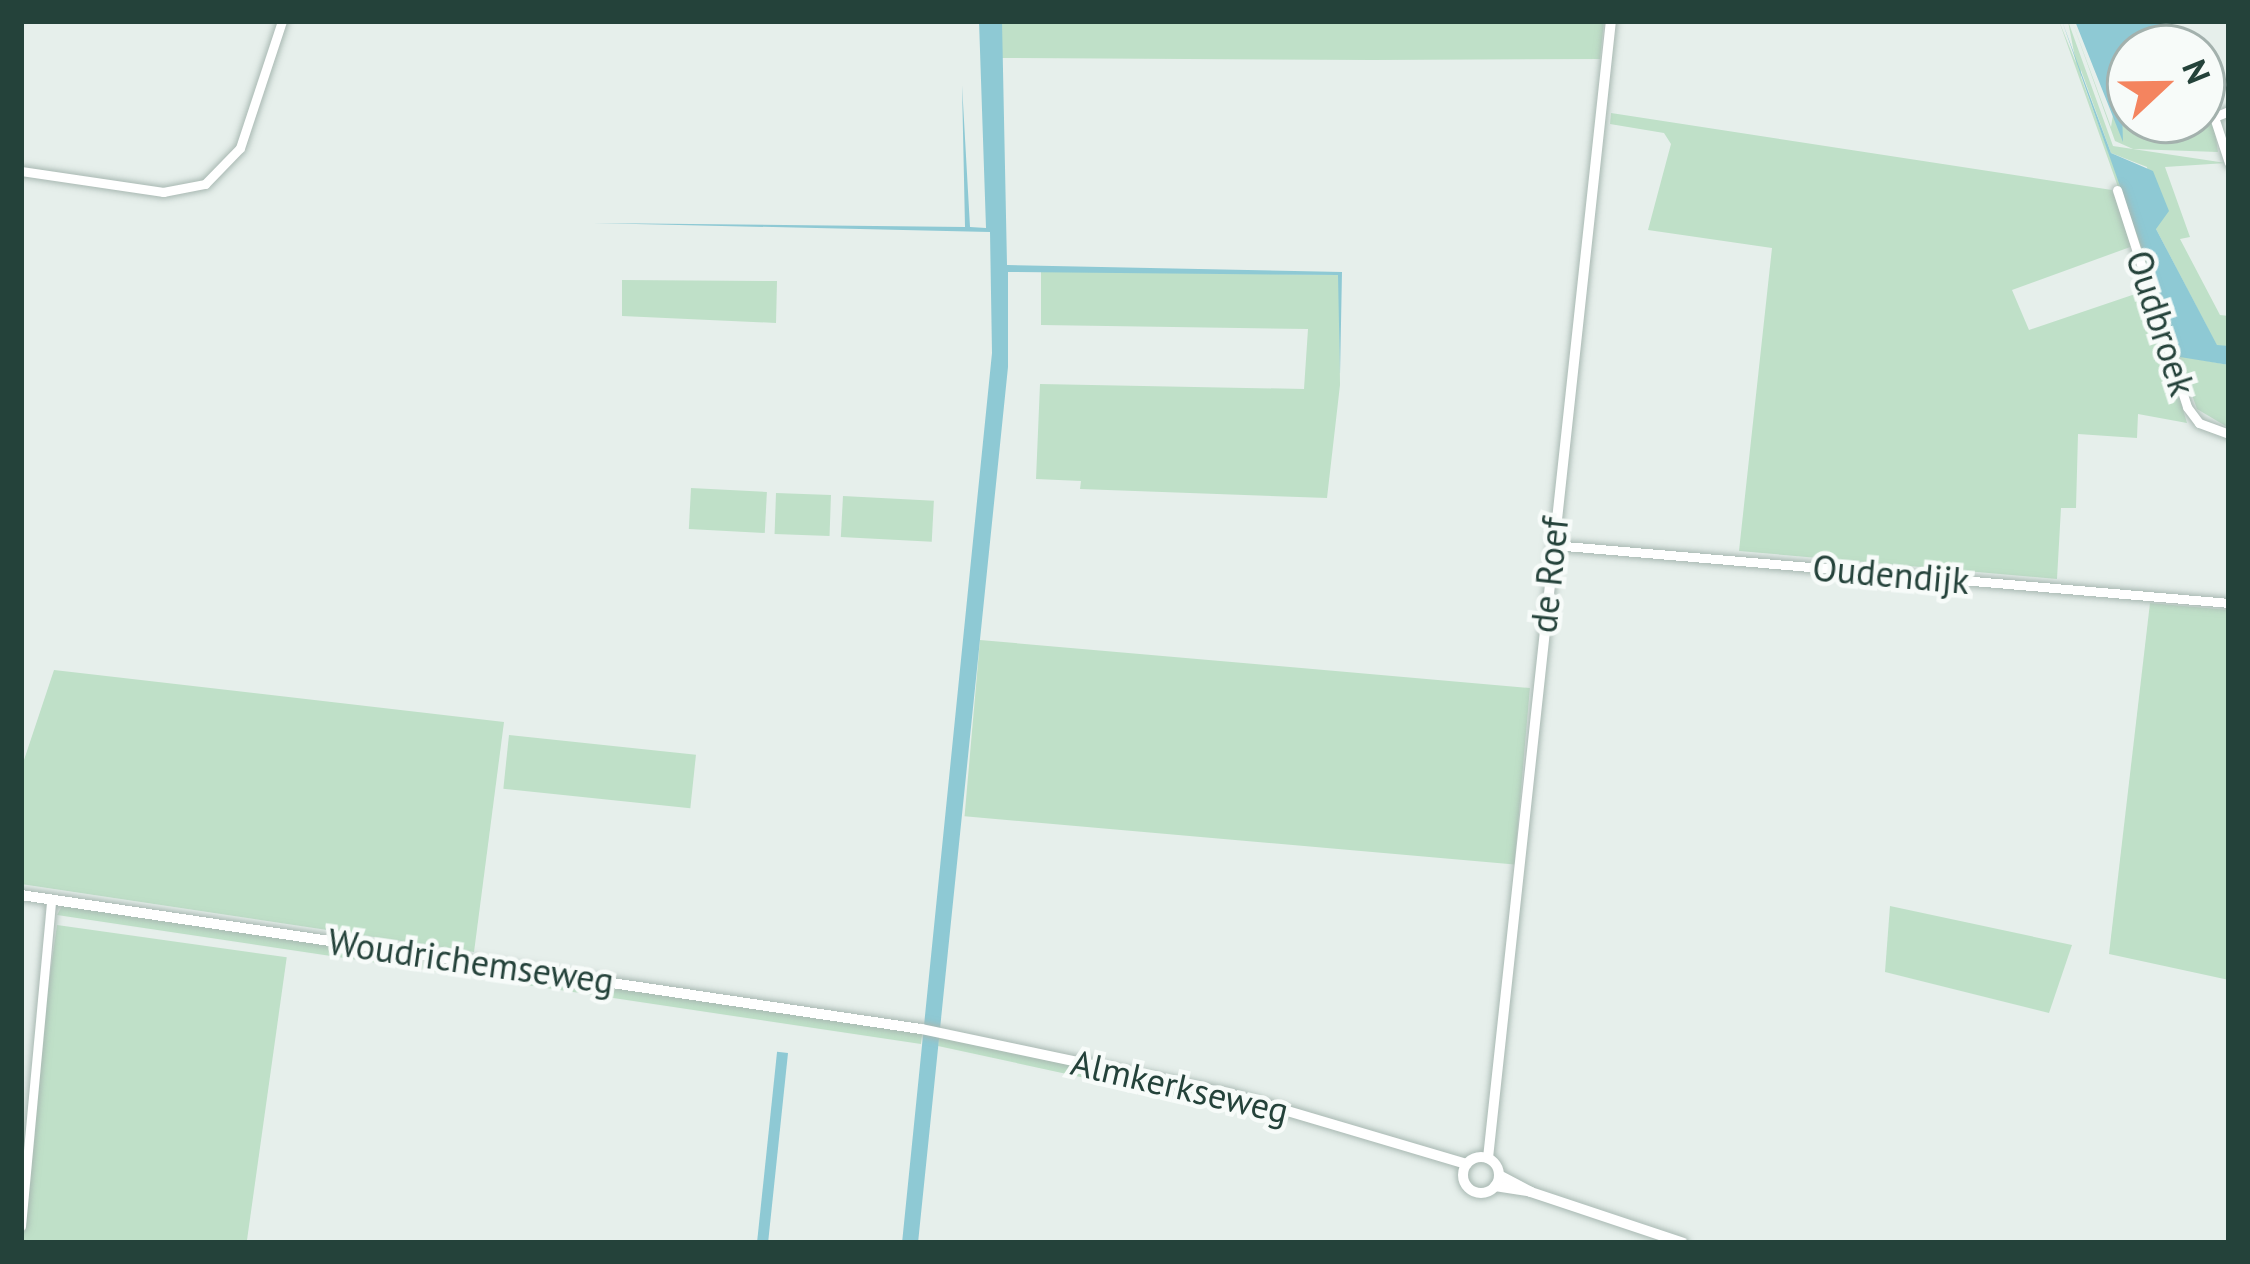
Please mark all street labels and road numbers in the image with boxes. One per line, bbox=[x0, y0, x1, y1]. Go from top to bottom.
street label: Oudbroek bbox=[2117, 245, 2205, 401]
street label: de Roef bbox=[1521, 515, 1577, 635]
street label: Oudendijk bbox=[1811, 546, 1971, 602]
street label: Woudrichemseweg bbox=[325, 920, 617, 1002]
street label: Almkerkseweg bbox=[1067, 1040, 1293, 1132]

